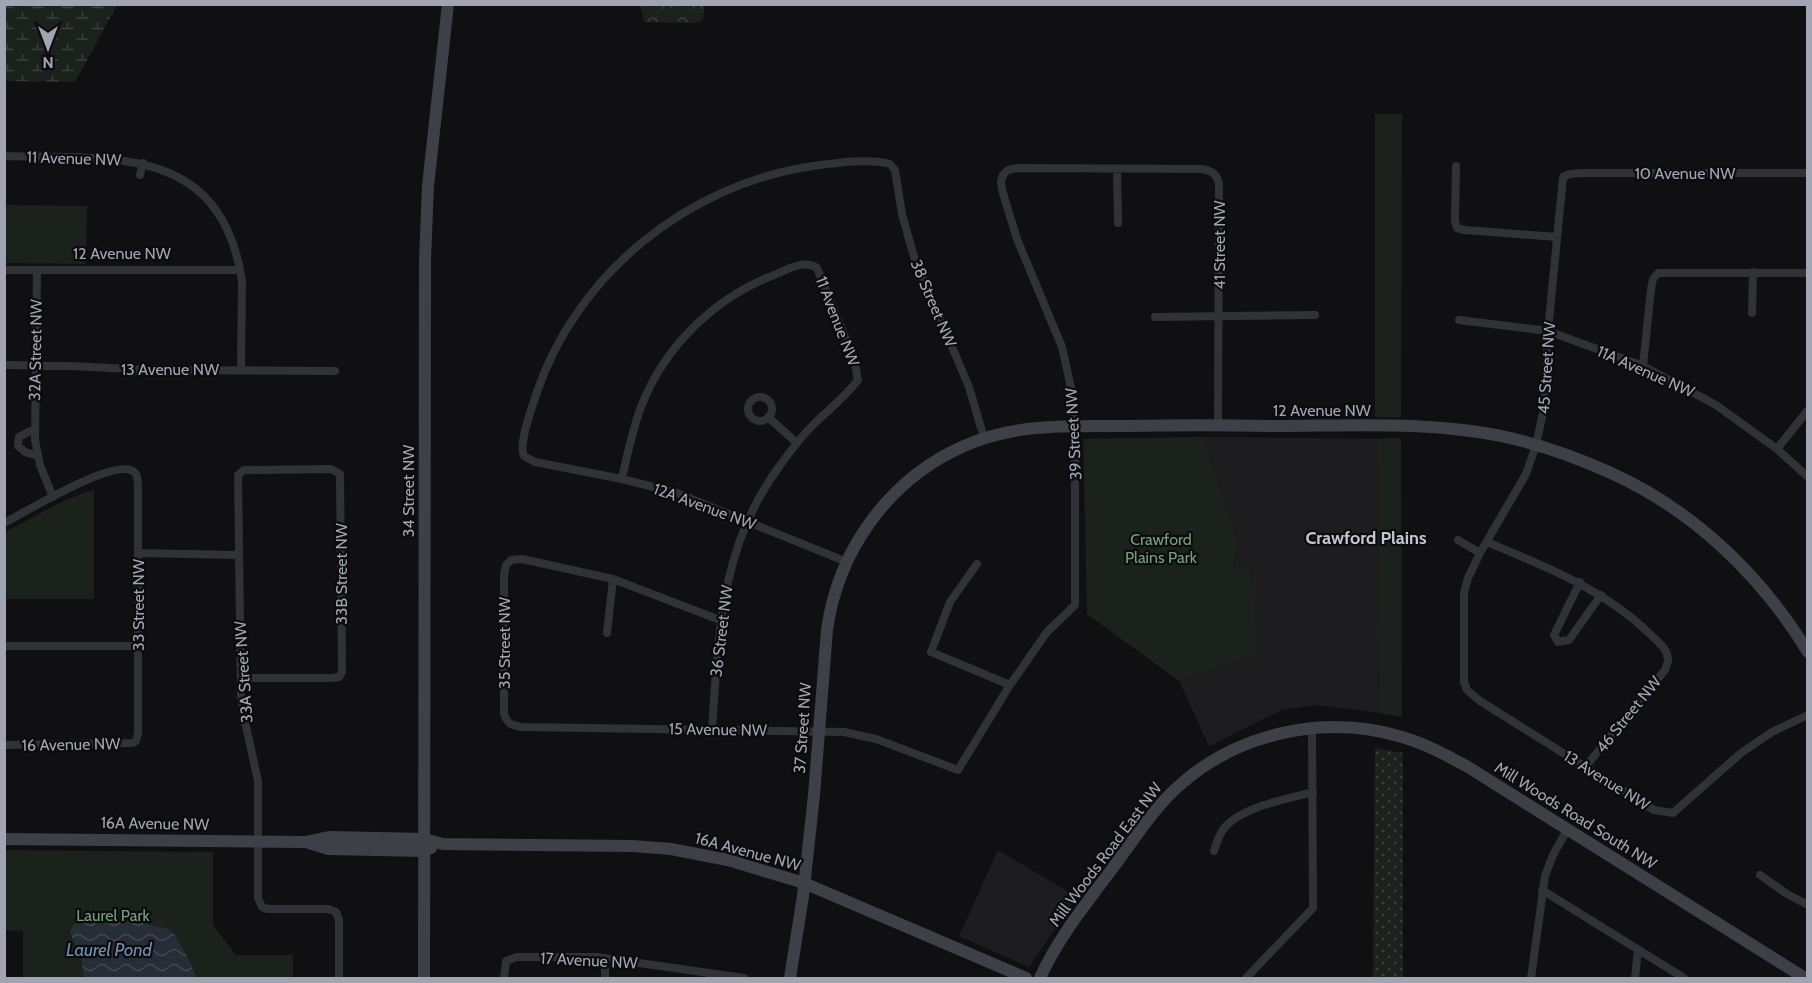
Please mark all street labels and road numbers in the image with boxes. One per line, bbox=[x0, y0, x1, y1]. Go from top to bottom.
street label: 11 Avenue NW bbox=[26, 147, 123, 170]
street label: 10 Avenue NW bbox=[1635, 164, 1736, 183]
street label: 41 Street NW bbox=[1210, 200, 1229, 290]
street label: 12 Avenue NW bbox=[73, 244, 172, 263]
street label: 38 Street NW bbox=[907, 257, 961, 351]
street label: 11 Avenue NW bbox=[812, 274, 864, 370]
street label: 32A Street NW bbox=[25, 298, 46, 401]
street label: 45 Street NW bbox=[1534, 320, 1559, 415]
street label: 11A Avenue NW bbox=[1594, 342, 1698, 402]
street label: 13 Avenue NW bbox=[121, 360, 220, 379]
street label: 39 Street NW bbox=[1062, 386, 1085, 481]
street label: 12 Avenue NW bbox=[1273, 401, 1372, 420]
street label: 34 Street NW bbox=[399, 444, 418, 537]
street label: 12A Avenue NW bbox=[651, 479, 760, 534]
street label: 33B Street NW bbox=[332, 522, 351, 625]
street label: 33 Street NW bbox=[129, 558, 148, 651]
street label: 36 Street NW bbox=[706, 583, 737, 678]
street label: 35 Street NW bbox=[495, 596, 514, 689]
street label: 33A Street NW bbox=[230, 620, 257, 723]
street label: 46 Street NW bbox=[1592, 672, 1666, 756]
street label: 37 Street NW bbox=[790, 681, 815, 774]
street label: 15 Avenue NW bbox=[669, 719, 768, 740]
street label: 16 Avenue NW bbox=[22, 734, 121, 755]
street label: 13 Avenue NW bbox=[1560, 746, 1654, 815]
street label: Mill Woods Road South NW bbox=[1491, 758, 1661, 874]
street label: Mill Woods Road East NW bbox=[1045, 778, 1166, 930]
street label: 16A Avenue NW bbox=[101, 813, 210, 834]
street label: 16A Avenue NW bbox=[693, 828, 804, 875]
street label: 17 Avenue NW bbox=[540, 948, 639, 973]

